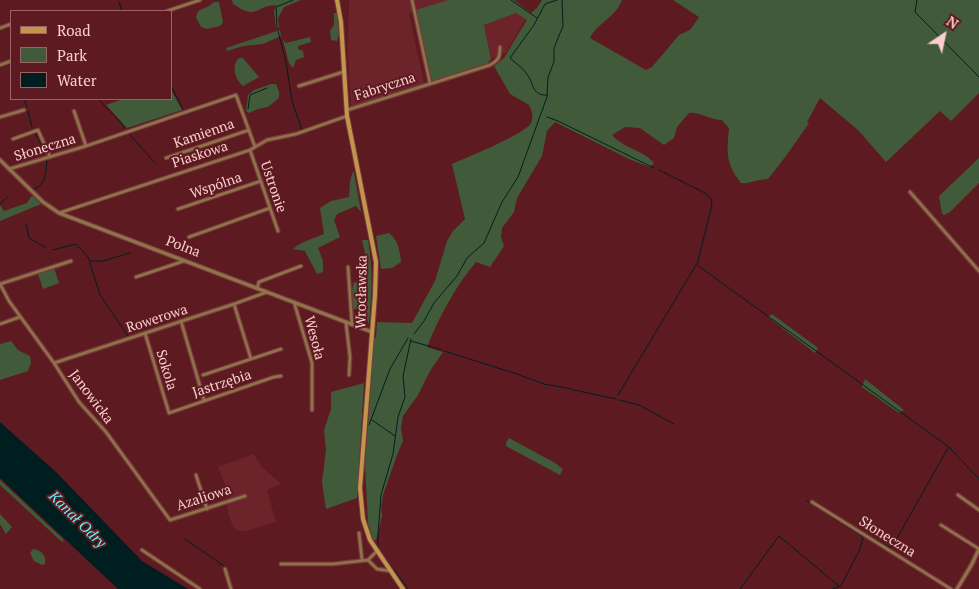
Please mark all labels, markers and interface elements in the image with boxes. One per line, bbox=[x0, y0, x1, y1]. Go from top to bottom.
legend bbox=[10, 10, 172, 100]
north arrow bbox=[919, 10, 969, 60]
text: N bbox=[943, 11, 962, 33]
text: Road bbox=[57, 20, 90, 40]
text: Park bbox=[57, 45, 87, 65]
street label: Fabryczna bbox=[352, 69, 418, 105]
text: Water bbox=[57, 70, 96, 90]
street label: Kamienna bbox=[171, 116, 237, 152]
street label: Słoneczna bbox=[12, 131, 78, 165]
street label: Piaskowa bbox=[170, 138, 230, 172]
street label: Ustronie bbox=[256, 159, 290, 215]
street label: Wspólna bbox=[188, 169, 244, 203]
street label: Polna bbox=[164, 233, 202, 261]
street label: Wrocławska bbox=[353, 255, 371, 329]
street label: Rowerowa bbox=[124, 301, 190, 337]
street label: Wesoła bbox=[300, 314, 328, 362]
street label: Sokola bbox=[152, 348, 180, 392]
street label: Janowicka bbox=[65, 367, 117, 427]
street label: Jastrzębia bbox=[190, 367, 254, 401]
street label: Azaliowa bbox=[174, 481, 234, 515]
water label: Kanał Odry bbox=[45, 488, 109, 552]
street label: Słoneczna bbox=[856, 513, 918, 561]

